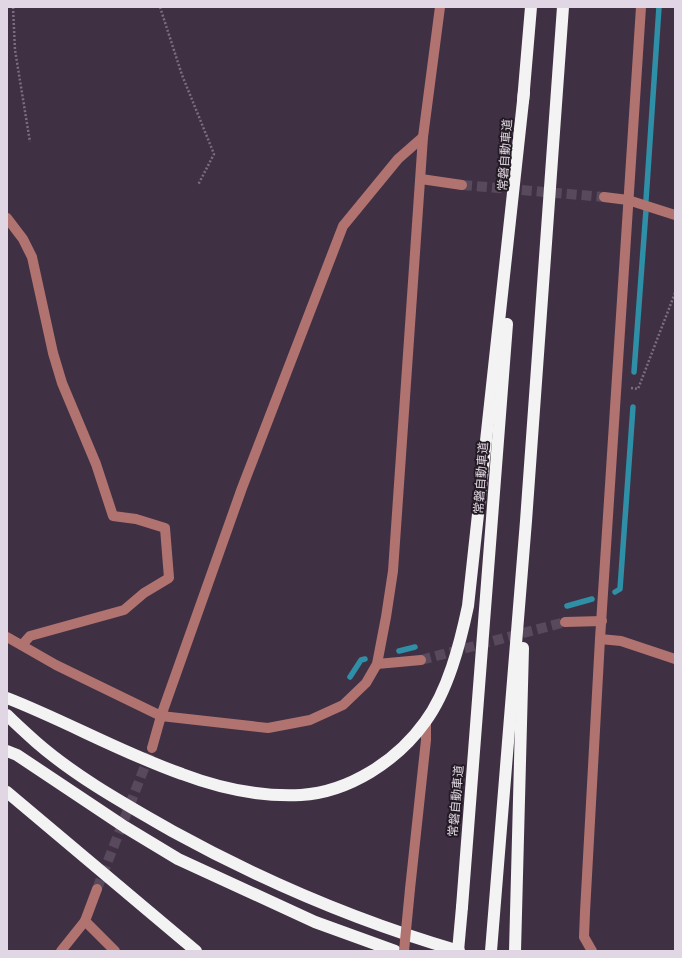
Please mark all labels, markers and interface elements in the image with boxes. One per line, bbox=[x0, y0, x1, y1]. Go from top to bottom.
street label: 常磐自動車道 bbox=[496, 119, 514, 191]
street label: 常磐自動車道 bbox=[472, 442, 490, 514]
street label: 常磐自動車道 bbox=[446, 765, 466, 837]

